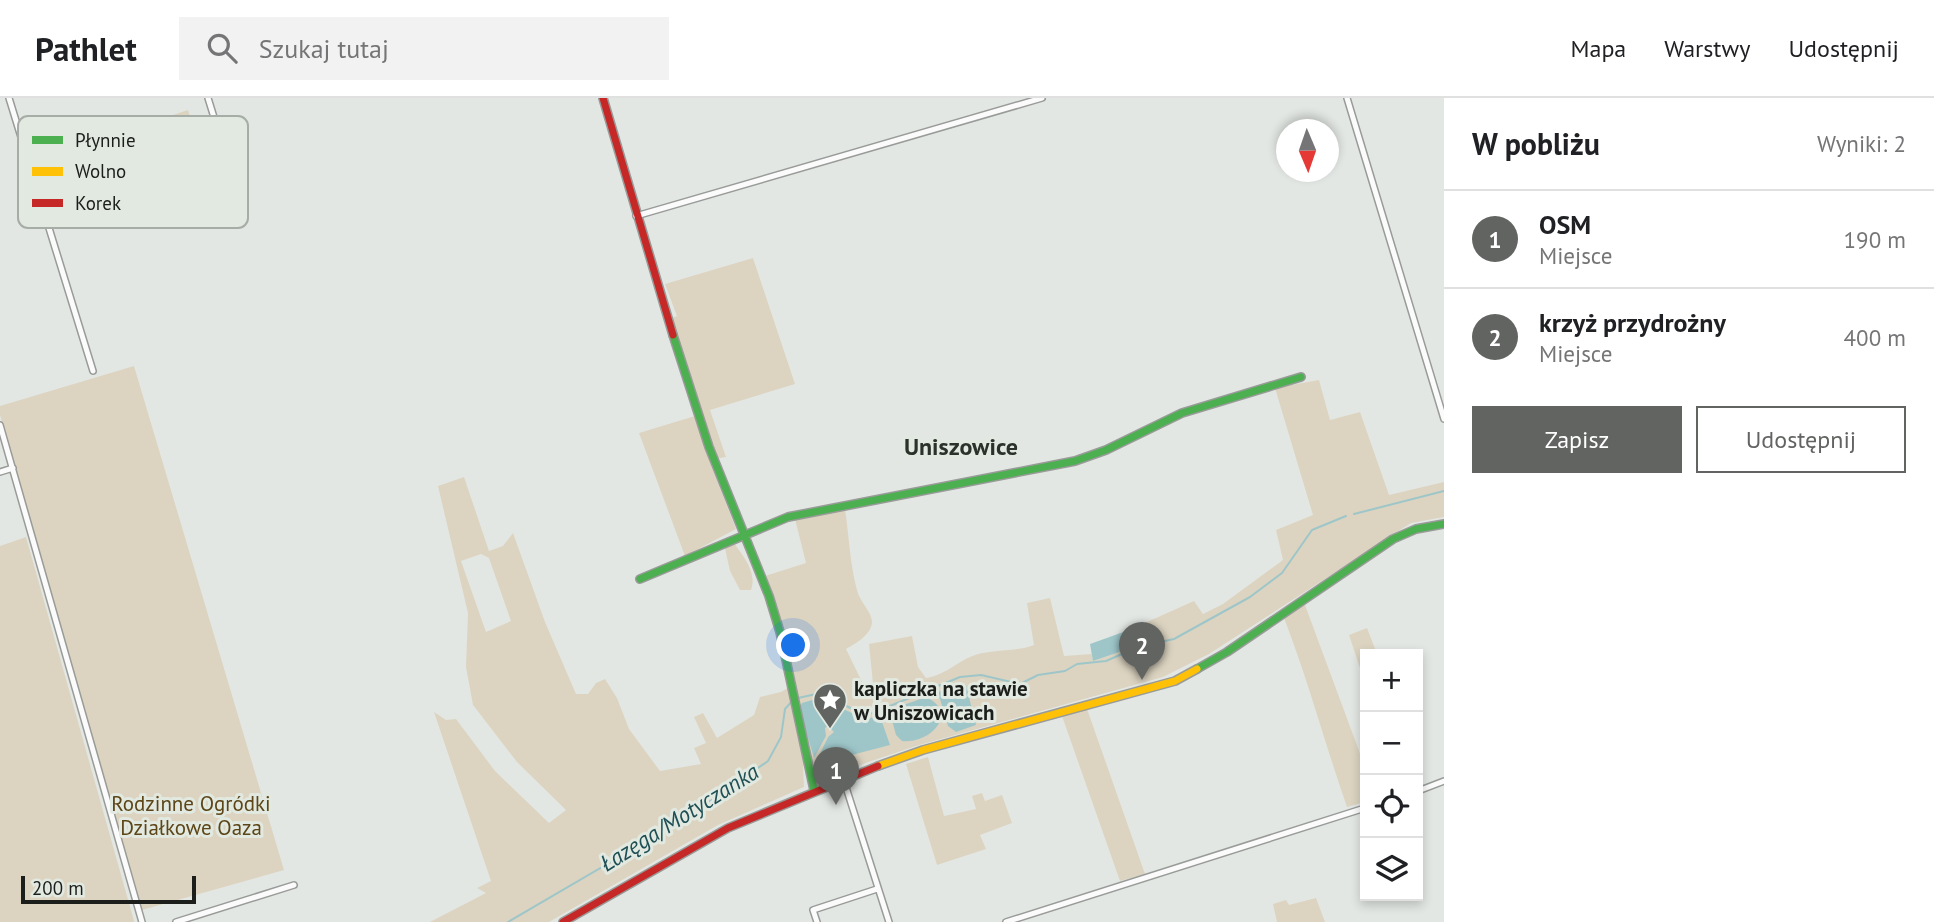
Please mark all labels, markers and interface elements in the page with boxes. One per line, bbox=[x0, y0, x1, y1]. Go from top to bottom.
search box bbox=[179, 17, 669, 80]
text: Pathlet bbox=[35, 27, 137, 70]
icon: search bbox=[203, 29, 241, 67]
text: Szukaj tutaj bbox=[259, 32, 389, 65]
text: Mapa bbox=[1571, 33, 1626, 64]
text: Warstwy bbox=[1664, 33, 1750, 64]
text: Udostępnij bbox=[1788, 33, 1899, 64]
legend bbox=[18, 116, 248, 228]
north arrow bbox=[1276, 119, 1339, 182]
text: W pobliżu bbox=[1472, 124, 1600, 163]
text: Płynnie bbox=[75, 128, 136, 152]
text: Wyniki: 2 bbox=[1817, 129, 1906, 158]
text: Wolno bbox=[75, 159, 126, 183]
text: Korek bbox=[75, 191, 121, 215]
text: OSM bbox=[1539, 208, 1591, 241]
text: 1 bbox=[1488, 225, 1502, 254]
text: 190 m bbox=[1844, 225, 1906, 254]
text: Miejsce bbox=[1539, 241, 1612, 270]
text: krzyż przydrożny bbox=[1539, 306, 1726, 339]
text: 2 bbox=[1488, 323, 1502, 352]
text: 400 m bbox=[1844, 323, 1906, 352]
text: Miejsce bbox=[1539, 339, 1612, 368]
button: Zapisz bbox=[1472, 406, 1682, 473]
button: Udostępnij bbox=[1696, 406, 1906, 473]
district label: Uniszowice bbox=[904, 431, 1018, 462]
pin: 2 bbox=[1119, 622, 1165, 680]
your location bbox=[776, 628, 810, 662]
map controls bbox=[1360, 649, 1423, 901]
button: + bbox=[1360, 649, 1423, 712]
place label: kapliczka na stawie w Uniszowicach bbox=[853, 675, 1028, 726]
place icon: kapliczka na stawie w Uniszowicach bbox=[811, 681, 849, 730]
button: − bbox=[1360, 712, 1423, 775]
pin: 1 bbox=[813, 747, 859, 805]
water label: Łazęga/Motyczanka bbox=[594, 757, 764, 877]
button: locate bbox=[1360, 775, 1423, 838]
park label: Rodzinne Ogródki Działkowe Oaza bbox=[111, 790, 271, 841]
button: layers bbox=[1360, 838, 1423, 901]
scale bar bbox=[21, 873, 196, 905]
text: 200 m bbox=[32, 876, 84, 900]

